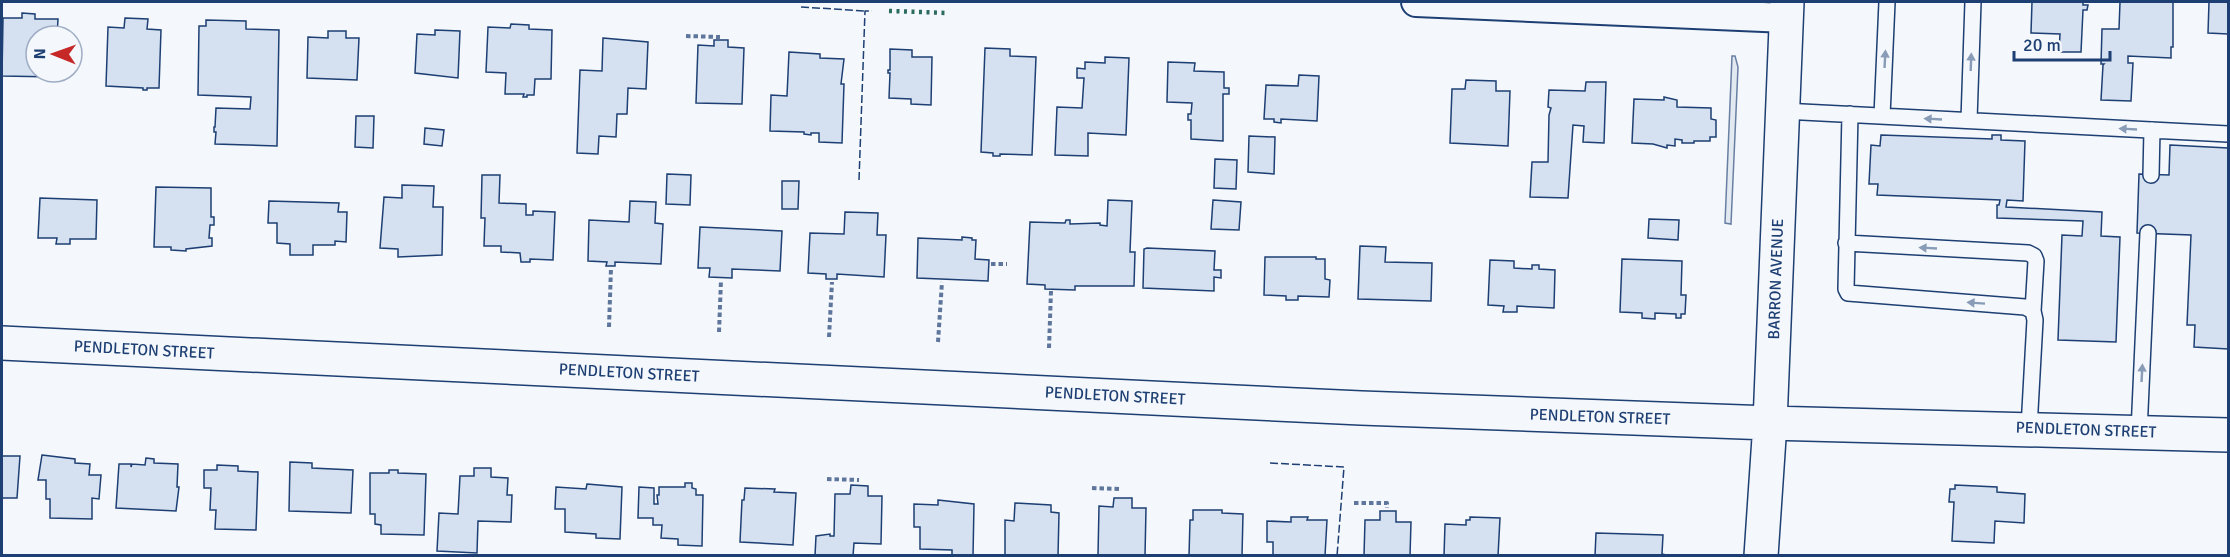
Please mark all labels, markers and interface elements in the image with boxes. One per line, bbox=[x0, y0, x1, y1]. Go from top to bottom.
north arrow bbox=[24, 24, 84, 84]
scale bar bbox=[2014, 24, 2110, 62]
text: 20 m bbox=[2023, 34, 2061, 56]
text: N bbox=[30, 48, 50, 59]
one-way arrow bbox=[1880, 49, 1889, 68]
one-way arrow bbox=[1967, 52, 1976, 71]
one-way arrow bbox=[1924, 114, 1943, 123]
one-way arrow bbox=[2119, 124, 2138, 133]
street label: BARRON AVENUE bbox=[1764, 218, 1788, 340]
one-way arrow bbox=[1918, 243, 1937, 252]
one-way arrow bbox=[1967, 299, 1986, 308]
street label: PENDLETON STREET bbox=[73, 336, 215, 364]
street label: PENDLETON STREET bbox=[558, 359, 700, 387]
one-way arrow bbox=[2137, 364, 2146, 383]
street label: PENDLETON STREET bbox=[1044, 382, 1186, 410]
street label: PENDLETON STREET bbox=[1529, 405, 1671, 429]
street label: PENDLETON STREET bbox=[2015, 418, 2157, 442]

